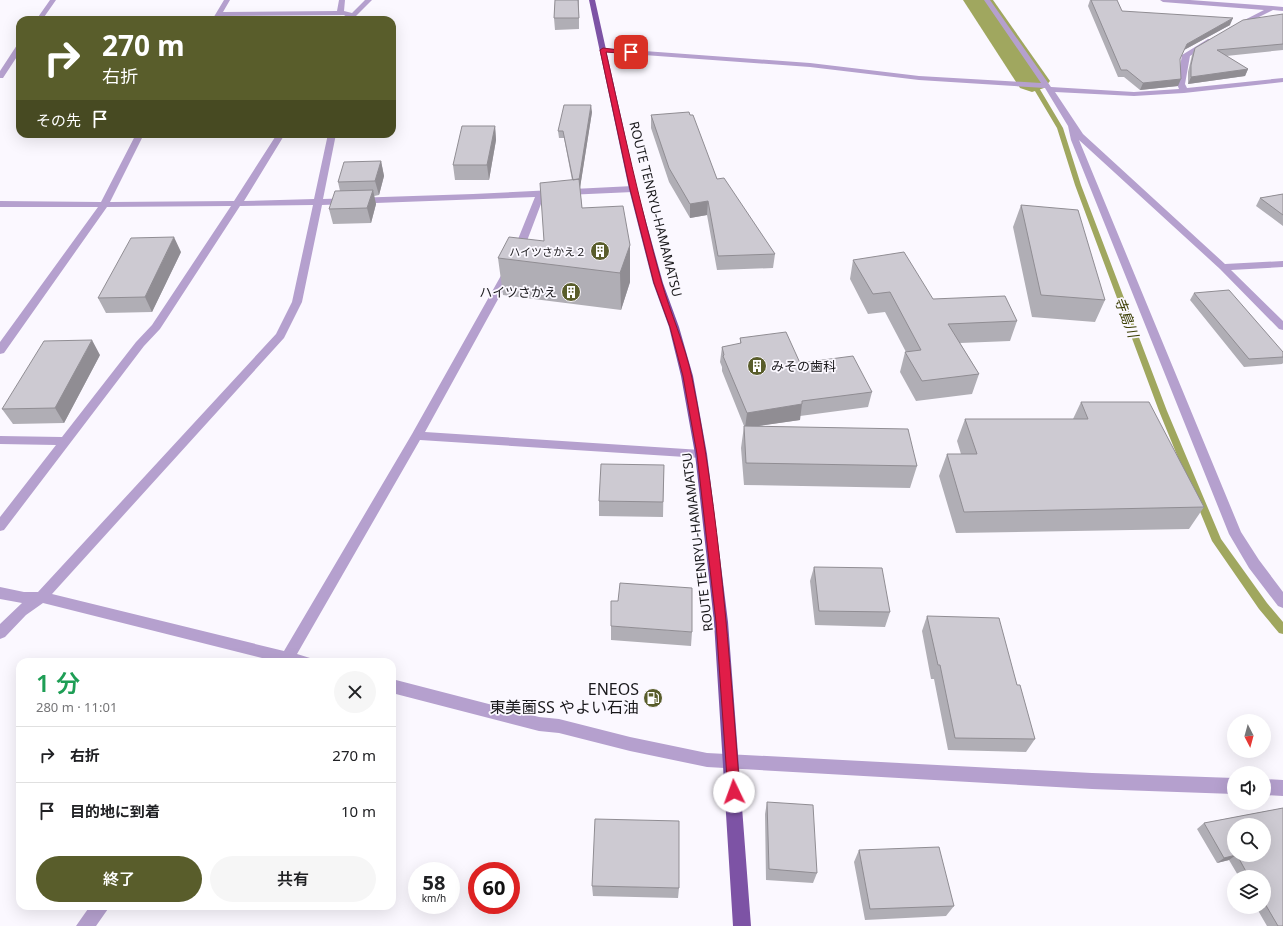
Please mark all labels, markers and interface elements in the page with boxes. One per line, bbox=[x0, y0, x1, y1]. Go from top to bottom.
text: 270 m bbox=[102, 26, 185, 64]
icon: right bbox=[36, 32, 88, 84]
pin bbox=[614, 35, 648, 69]
icon: arrive bbox=[620, 41, 642, 63]
text: 右折 bbox=[102, 64, 138, 88]
icon: arrive bbox=[89, 108, 111, 130]
text: その先 bbox=[36, 110, 81, 130]
street label: ROUTE TENRYU-HAMAMATSU bbox=[625, 119, 687, 299]
building icon: ハイツさかえ２ bbox=[589, 240, 611, 262]
place label: ハイツさかえ２ bbox=[509, 244, 586, 259]
building icon: ハイツさかえ bbox=[560, 281, 582, 303]
place label: ハイツさかえ bbox=[479, 283, 557, 301]
water label: 寺島川 bbox=[1111, 294, 1144, 342]
building icon: みその歯科 bbox=[746, 355, 768, 377]
place label: みその歯科 bbox=[771, 357, 836, 375]
street label: ROUTE TENRYU-HAMAMATSU bbox=[677, 451, 717, 633]
text: 1 分 bbox=[36, 666, 80, 699]
button: close bbox=[334, 671, 376, 713]
place label: ENEOS 東美薗SS やよい石油 bbox=[489, 678, 639, 718]
fuel station icon: ENEOS 東美薗SS やよい石油 bbox=[642, 687, 664, 709]
text: 280 m · 11:01 bbox=[36, 698, 117, 716]
north arrow bbox=[1227, 714, 1271, 758]
map controls bbox=[1227, 714, 1271, 914]
icon: right bbox=[36, 744, 58, 766]
text: 右折 bbox=[70, 745, 100, 765]
text: 270 m bbox=[332, 745, 376, 765]
button: sound bbox=[1227, 766, 1271, 810]
position arrow bbox=[713, 771, 755, 813]
icon: arrive bbox=[36, 800, 58, 822]
text: 目的地に到着 bbox=[70, 801, 160, 821]
text: 10 m bbox=[341, 801, 376, 821]
button: search bbox=[1227, 818, 1271, 862]
button: 終了 bbox=[36, 856, 202, 902]
button: 共有 bbox=[210, 856, 376, 902]
speed limit sign: 60 bbox=[468, 862, 520, 914]
text: 58 bbox=[423, 869, 445, 896]
button: layers bbox=[1227, 870, 1271, 914]
text: km/h bbox=[422, 891, 446, 905]

